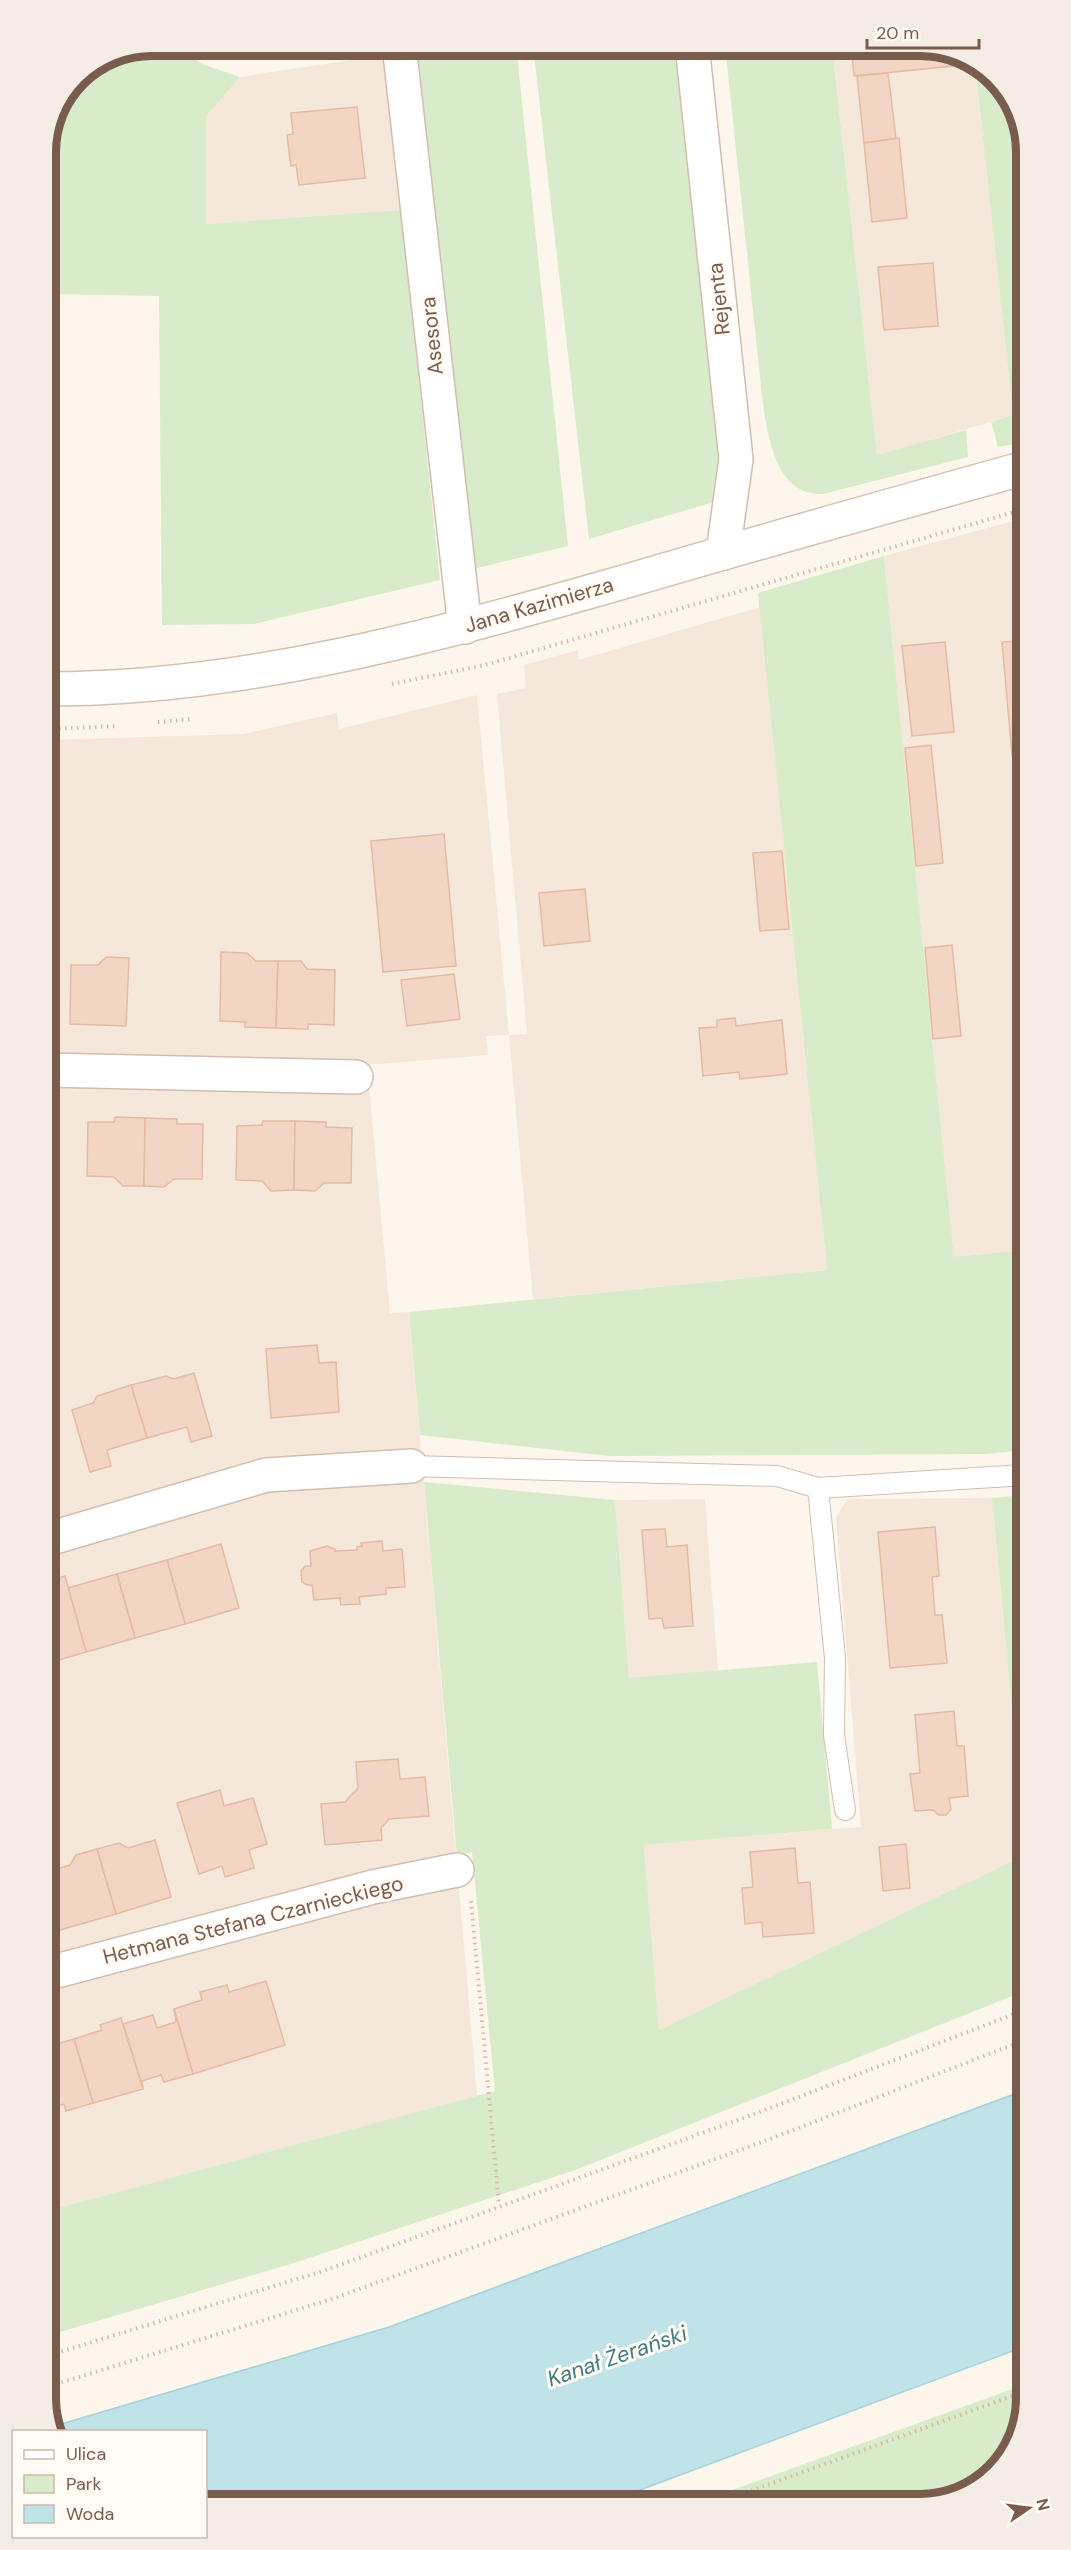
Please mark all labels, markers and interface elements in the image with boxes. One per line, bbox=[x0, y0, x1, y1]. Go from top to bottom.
scale bar bbox=[867, 12, 980, 50]
text: 20 m bbox=[876, 21, 919, 45]
street label: Rejenta bbox=[701, 261, 737, 337]
street label: Asesora bbox=[414, 295, 450, 377]
street label: Jana Kazimierza bbox=[461, 570, 617, 640]
street label: Hetmana Stefana Czarnieckiego bbox=[100, 1869, 406, 1971]
water label: Kanał Żerański bbox=[543, 2318, 691, 2393]
legend bbox=[12, 2430, 207, 2538]
text: Ulica bbox=[66, 2442, 106, 2466]
text: Park bbox=[66, 2472, 102, 2496]
north arrow bbox=[999, 2478, 1059, 2538]
text: N bbox=[1031, 2496, 1055, 2513]
text: Woda bbox=[66, 2502, 114, 2526]

